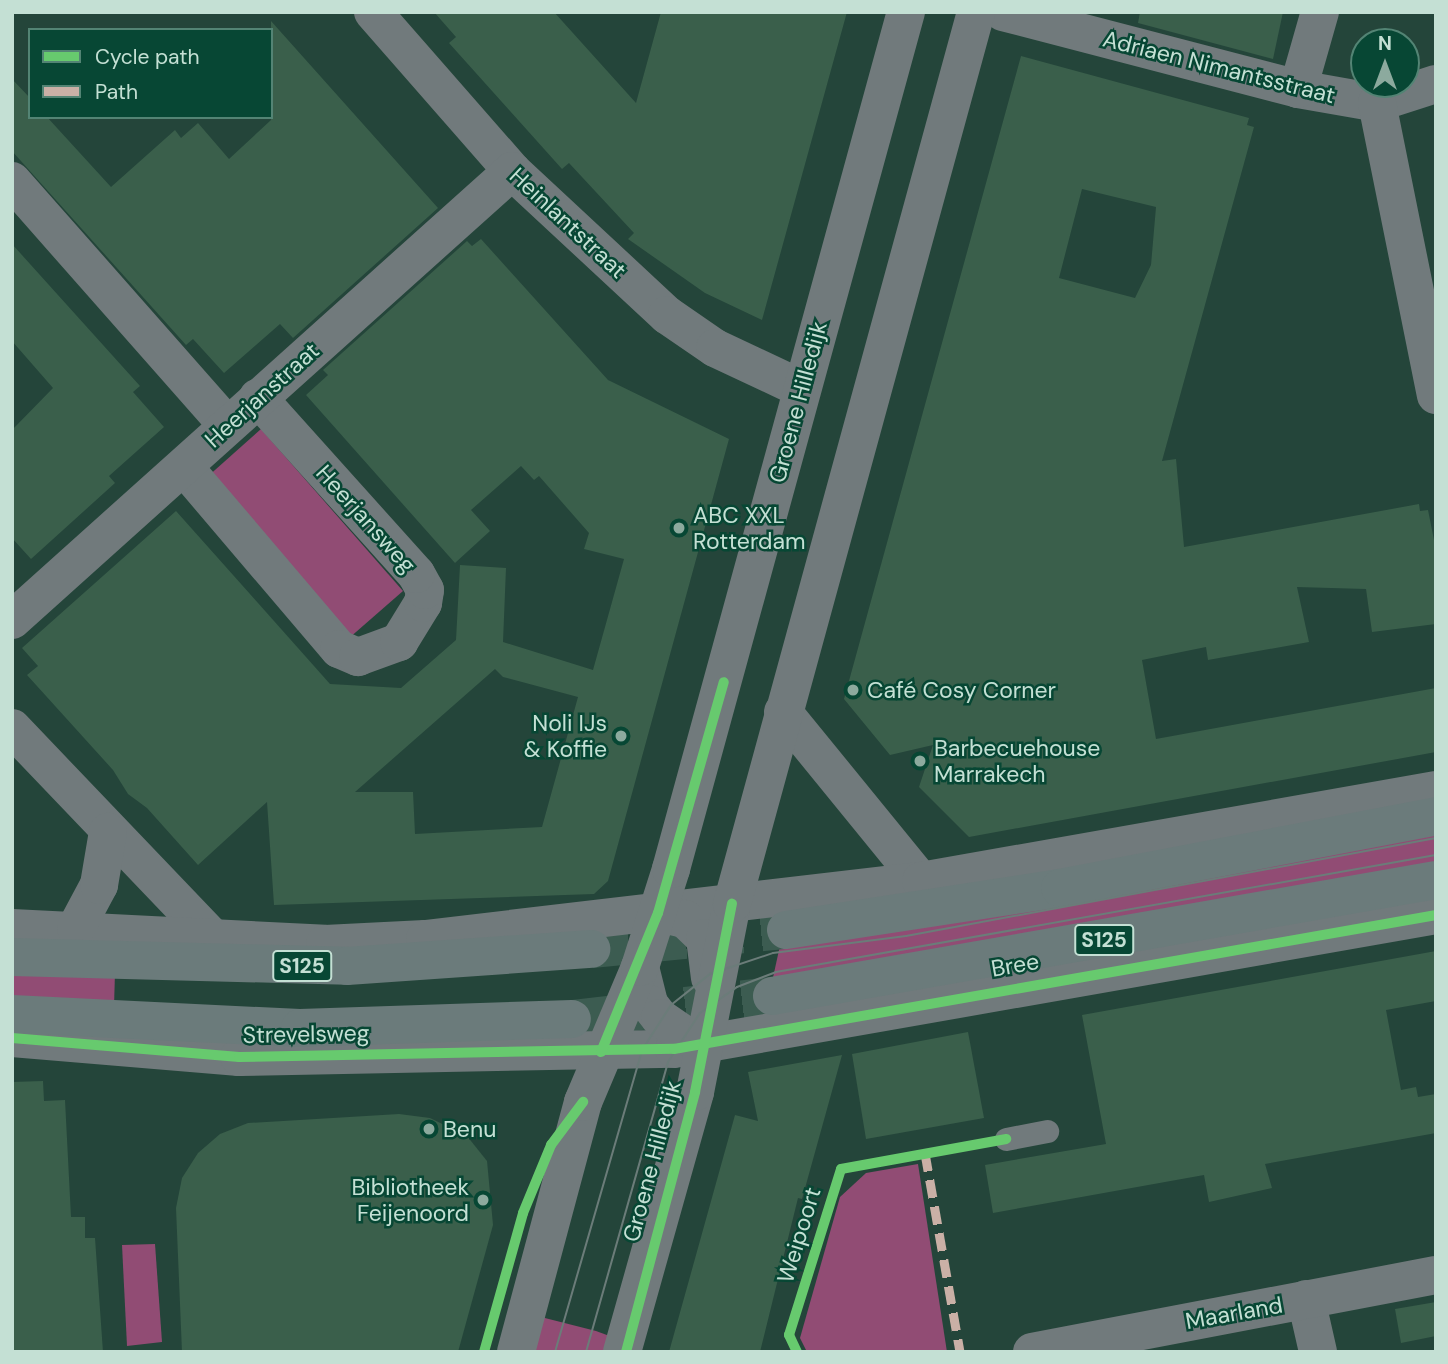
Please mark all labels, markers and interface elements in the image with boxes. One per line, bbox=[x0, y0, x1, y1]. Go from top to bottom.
street label: Adriaen Nimantsstraat bbox=[1100, 25, 1338, 109]
legend bbox=[28, 28, 273, 119]
north arrow bbox=[1350, 28, 1420, 98]
text: N bbox=[1378, 31, 1392, 56]
text: Cycle path bbox=[95, 43, 200, 71]
text: Path bbox=[95, 78, 138, 106]
street label: Heinlantstraat bbox=[504, 162, 632, 284]
street label: Groene Hilledijk bbox=[763, 318, 833, 486]
street label: Heerjanstraat bbox=[199, 337, 325, 453]
street label: Heerjansweg bbox=[310, 459, 422, 579]
place label: ABC XXL Rotterdam bbox=[693, 501, 805, 555]
marker: ABC XXL Rotterdam bbox=[671, 520, 687, 536]
place label: Café Cosy Corner bbox=[867, 676, 1056, 704]
marker: Café Cosy Corner bbox=[845, 682, 861, 698]
place label: Noli IJs & Koffie bbox=[524, 709, 607, 763]
marker: Noli IJs & Koffie bbox=[613, 728, 629, 744]
place label: Barbecuehouse Marrakech bbox=[934, 734, 1100, 788]
marker: Barbecuehouse Marrakech bbox=[912, 753, 928, 769]
road number: S125 bbox=[1072, 922, 1136, 958]
street label: Bree bbox=[989, 947, 1041, 983]
road number: S125 bbox=[270, 948, 334, 984]
street label: Strevelsweg bbox=[242, 1019, 370, 1049]
street label: Groene Hilledijk bbox=[617, 1077, 687, 1245]
place label: Benu bbox=[443, 1115, 496, 1143]
marker: Benu bbox=[421, 1121, 437, 1137]
place label: Bibliotheek Feijenoord bbox=[351, 1173, 469, 1227]
street label: Weipoort bbox=[771, 1184, 827, 1286]
marker: Bibliotheek Feijenoord bbox=[475, 1192, 491, 1208]
street label: Maarland bbox=[1183, 1291, 1285, 1335]

